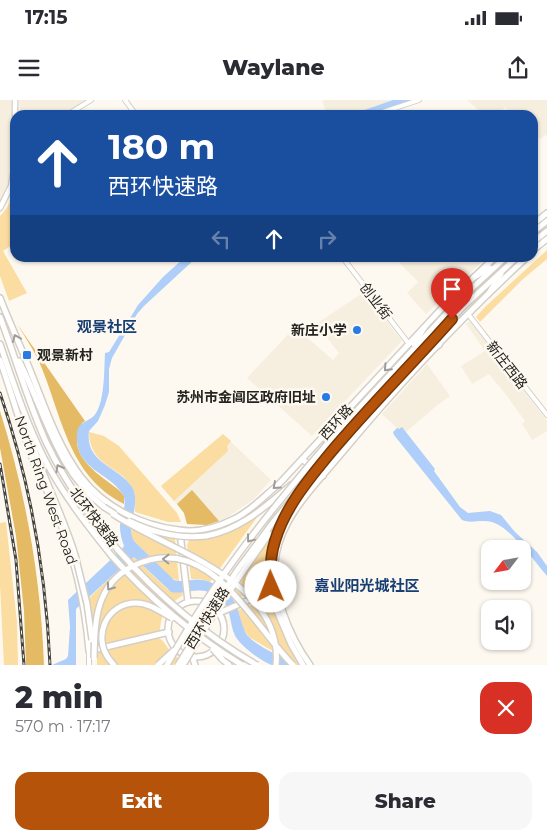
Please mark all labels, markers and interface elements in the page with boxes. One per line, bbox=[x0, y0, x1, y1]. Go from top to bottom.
text: 17:15 bbox=[25, 6, 68, 29]
icon: menu bbox=[15, 54, 43, 82]
text: Waylane bbox=[222, 54, 325, 81]
icon: share bbox=[504, 54, 532, 82]
text: 180 m bbox=[108, 125, 215, 168]
icon: ahead bbox=[25, 130, 90, 195]
text: 西环快速路 bbox=[108, 173, 218, 200]
icon: left bbox=[207, 225, 235, 253]
icon: ahead bbox=[260, 225, 288, 253]
icon: right bbox=[313, 225, 341, 253]
pin bbox=[431, 268, 473, 319]
icon: arrive bbox=[438, 275, 466, 303]
street label: 创业街 bbox=[356, 279, 396, 323]
district label: 观景社区 bbox=[77, 317, 137, 336]
place label: 新庄小学 bbox=[291, 321, 347, 339]
marker: 新庄小学 bbox=[351, 324, 363, 336]
one-way arrow bbox=[12, 334, 22, 343]
street label: 新庄西路 bbox=[483, 337, 531, 393]
place label: 观景新村 bbox=[37, 346, 93, 364]
marker: 观景新村 bbox=[21, 349, 33, 361]
one-way arrow bbox=[384, 362, 393, 371]
place label: 苏州市金阊区政府旧址 bbox=[176, 388, 316, 406]
marker: 苏州市金阊区政府旧址 bbox=[320, 391, 332, 403]
street label: 西环路 bbox=[315, 400, 357, 444]
street label: North Ring West Road bbox=[11, 413, 81, 567]
one-way arrow bbox=[55, 464, 65, 473]
one-way arrow bbox=[272, 481, 281, 490]
street label: 北环快速路 bbox=[66, 484, 122, 550]
one-way arrow bbox=[247, 533, 255, 542]
north arrow bbox=[481, 540, 531, 590]
map controls bbox=[481, 540, 531, 650]
one-way arrow bbox=[162, 554, 170, 564]
position arrow bbox=[244, 560, 296, 612]
district label: 嘉业阳光城社区 bbox=[314, 576, 420, 595]
one-way arrow bbox=[107, 581, 115, 590]
street label: 西环快速路 bbox=[181, 584, 233, 652]
button: sound bbox=[481, 600, 531, 650]
text: 2 min bbox=[15, 679, 103, 716]
button: close bbox=[480, 682, 532, 734]
text: 570 m · 17:17 bbox=[15, 717, 111, 736]
button: Exit bbox=[15, 772, 269, 830]
button: Share bbox=[279, 772, 532, 830]

